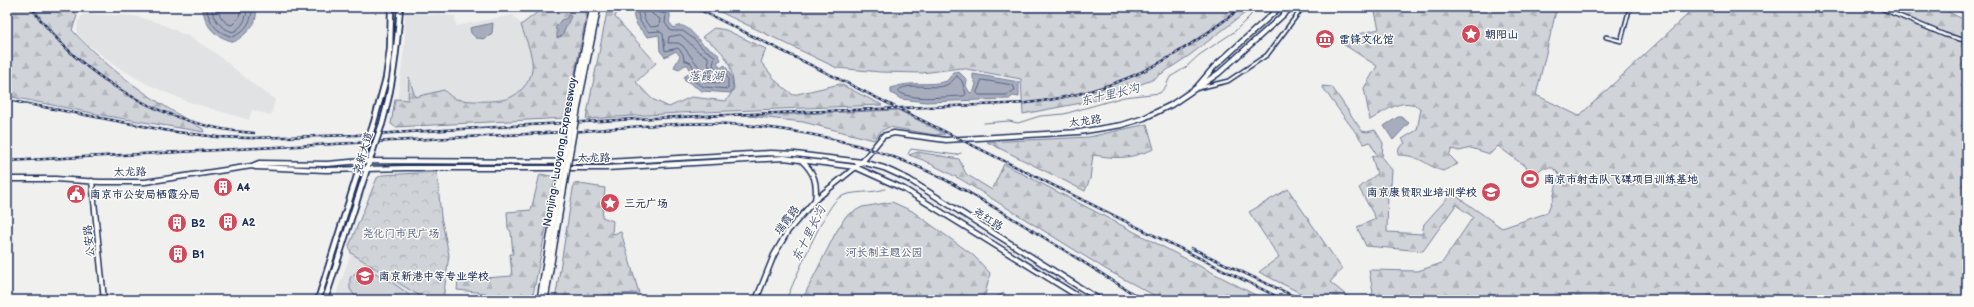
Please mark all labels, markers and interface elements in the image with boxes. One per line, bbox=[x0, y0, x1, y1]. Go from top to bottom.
place icon: 朝阳山 bbox=[1460, 23, 1482, 45]
museum icon: 雷锋文化馆 bbox=[1314, 28, 1336, 50]
place label: 朝阳山 bbox=[1485, 28, 1518, 41]
place label: 雷锋文化馆 bbox=[1339, 33, 1394, 46]
water label: 落霞湖 bbox=[688, 69, 725, 84]
street label: Nanjing - Luoyang Expressway bbox=[540, 77, 580, 227]
water label: 东十里长沟 bbox=[1079, 81, 1142, 109]
street label: 太龙路 bbox=[1068, 113, 1102, 129]
street label: 尧新大道 bbox=[350, 130, 376, 176]
street label: 太龙路 bbox=[577, 151, 611, 165]
street label: 太龙路 bbox=[113, 165, 147, 179]
sports icon: 南京市射击队飞碟项目训练基地 bbox=[1519, 168, 1541, 190]
place label: 南京市射击队飞碟项目训练基地 bbox=[1544, 173, 1698, 186]
building icon: A4 bbox=[212, 176, 234, 198]
place label: A4 bbox=[236, 181, 251, 194]
school or university icon: 南京康贤职业培训学校 bbox=[1480, 181, 1502, 203]
public building icon: 南京市公安局栖霞分局 bbox=[65, 183, 87, 205]
place label: 南京康贤职业培训学校 bbox=[1367, 186, 1477, 199]
place label: 南京市公安局栖霞分局 bbox=[90, 188, 200, 201]
place icon: 三元广场 bbox=[599, 192, 621, 214]
place label: 三元广场 bbox=[624, 197, 668, 210]
street label: 瑞霞路 bbox=[772, 203, 802, 237]
water label: 东十里长沟 bbox=[789, 203, 830, 264]
street label: 尧红路 bbox=[971, 205, 1005, 233]
building icon: A2 bbox=[217, 211, 239, 233]
building icon: B2 bbox=[166, 212, 188, 234]
place label: A2 bbox=[241, 216, 256, 229]
place label: B2 bbox=[191, 217, 206, 230]
street label: 公安路 bbox=[81, 224, 97, 258]
park label: 尧化门市民广场 bbox=[363, 227, 440, 240]
building icon: B1 bbox=[167, 243, 189, 265]
park label: 河长制主题公园 bbox=[846, 246, 923, 259]
place label: B1 bbox=[192, 248, 204, 261]
school or university icon: 南京新港中等专业学校 bbox=[354, 265, 376, 287]
place label: 南京新港中等专业学校 bbox=[379, 270, 489, 283]

